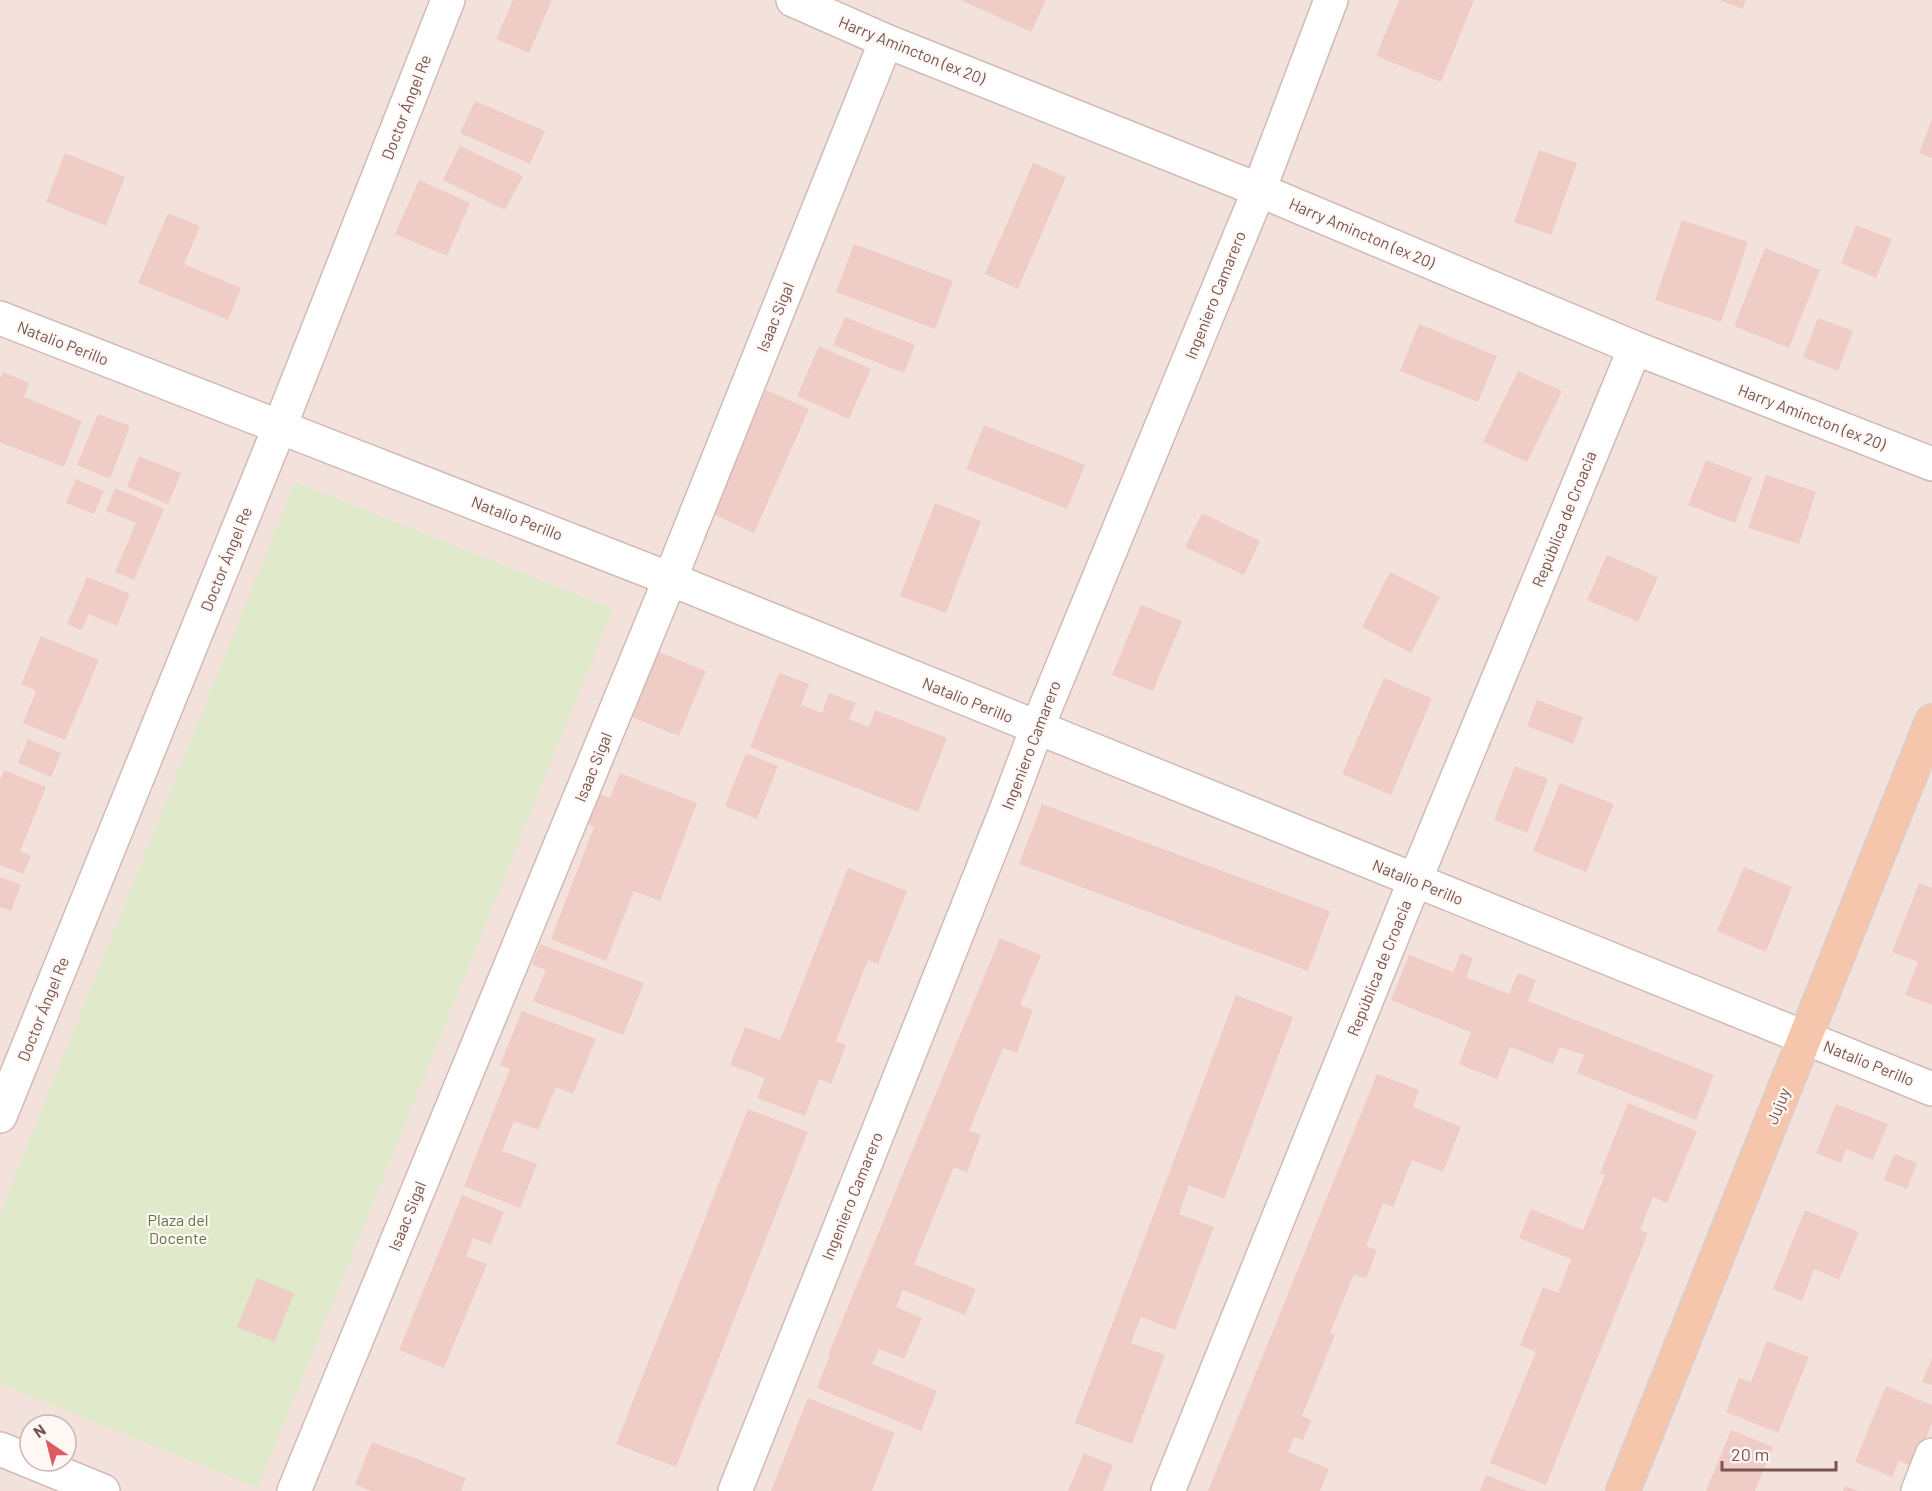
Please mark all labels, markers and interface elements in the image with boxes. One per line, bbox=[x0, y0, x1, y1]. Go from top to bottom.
street label: Harry Amincton (ex 20) bbox=[836, 11, 989, 88]
street label: Doctor Ángel Re bbox=[377, 52, 434, 162]
street label: Harry Amincton (ex 20) bbox=[1286, 193, 1439, 272]
street label: Ingeniero Camarero bbox=[1180, 228, 1249, 362]
street label: Isaac Sigal bbox=[752, 279, 797, 354]
street label: Natalio Perillo bbox=[15, 316, 112, 369]
street label: Harry Amincton (ex 20) bbox=[1736, 380, 1889, 454]
street label: República de Croacia bbox=[1528, 448, 1600, 590]
street label: Natalio Perillo bbox=[469, 491, 566, 544]
street label: Doctor Ángel Re bbox=[196, 504, 255, 614]
street label: Natalio Perillo bbox=[920, 673, 1016, 726]
street label: Ingeniero Camarero bbox=[997, 678, 1064, 812]
street label: Isaac Sigal bbox=[570, 729, 615, 804]
street label: Natalio Perillo bbox=[1370, 855, 1466, 908]
street label: República de Croacia bbox=[1343, 897, 1415, 1039]
street label: Doctor Ángel Re bbox=[13, 954, 72, 1064]
street label: Natalio Perillo bbox=[1821, 1036, 1917, 1089]
street label: Jujuy bbox=[1762, 1084, 1794, 1127]
street label: Ingeniero Camarero bbox=[817, 1129, 886, 1263]
street label: Isaac Sigal bbox=[384, 1178, 429, 1253]
park label: Plaza del Docente bbox=[148, 1210, 208, 1247]
north arrow bbox=[18, 1413, 78, 1473]
text: N bbox=[29, 1419, 49, 1441]
scale bar bbox=[1722, 1434, 1836, 1472]
text: 20 m bbox=[1731, 1443, 1769, 1465]

